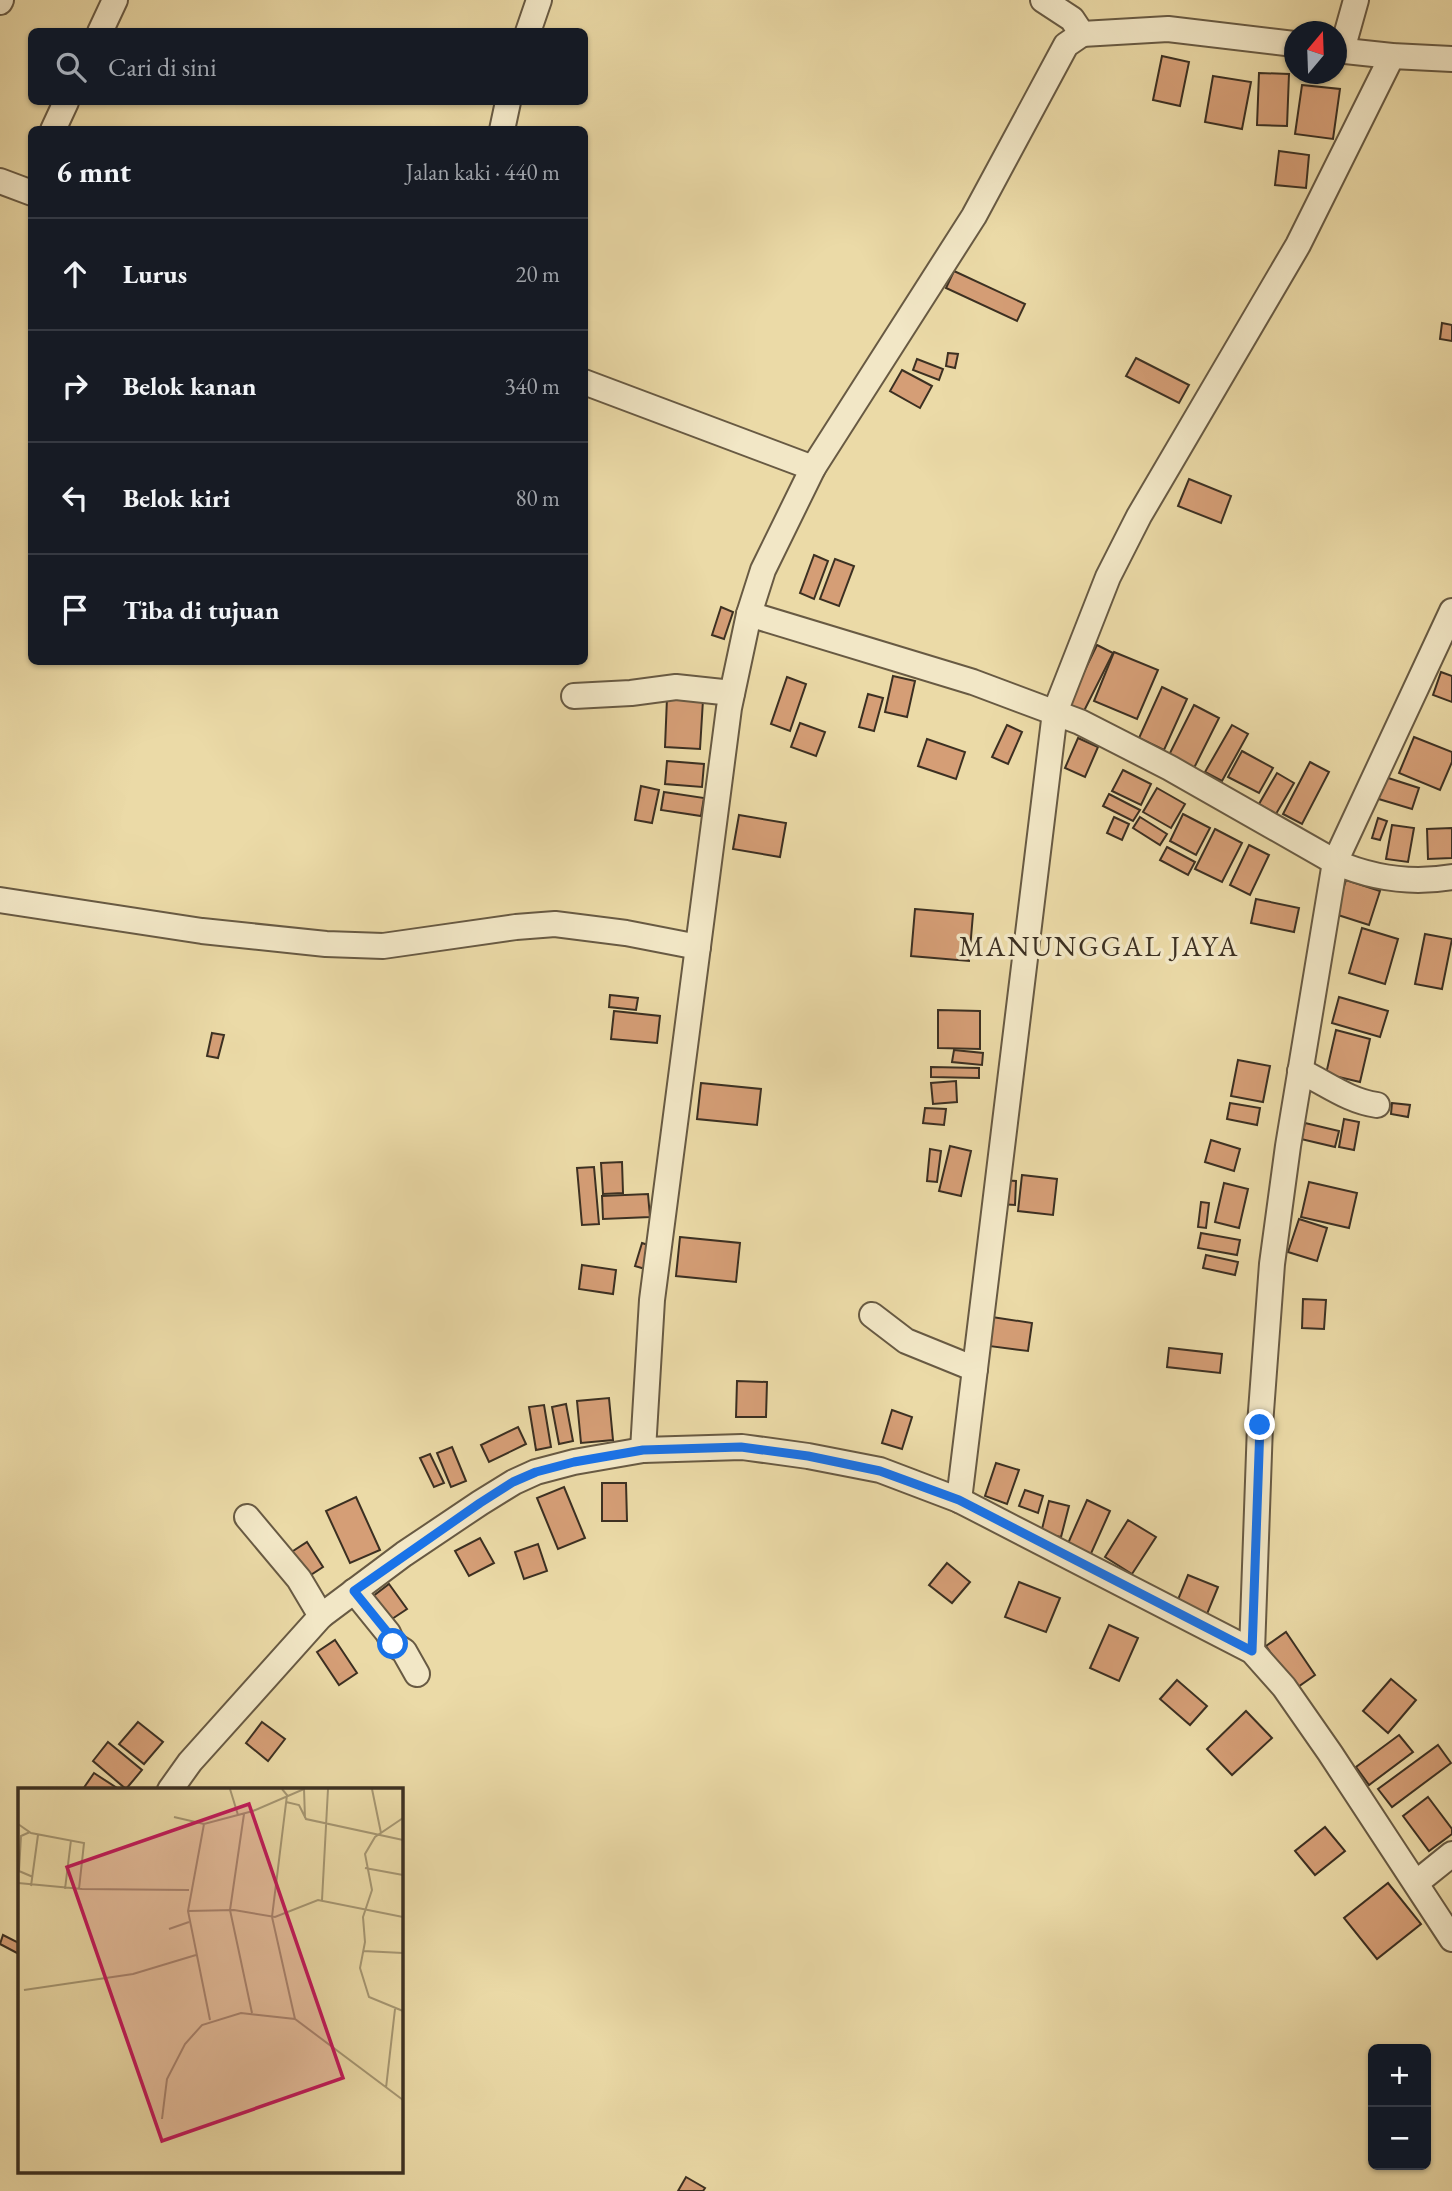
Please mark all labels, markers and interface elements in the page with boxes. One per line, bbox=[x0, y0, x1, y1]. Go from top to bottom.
north arrow bbox=[1284, 21, 1347, 84]
search box bbox=[28, 28, 588, 105]
icon: search bbox=[52, 48, 90, 86]
text: Cari di sini bbox=[108, 50, 217, 84]
text: 6 mnt bbox=[56, 152, 131, 191]
text: Jalan kaki · 440 m bbox=[406, 157, 560, 187]
icon: ahead bbox=[56, 255, 94, 293]
text: Lurus bbox=[123, 257, 187, 291]
text: 20 m bbox=[515, 259, 560, 289]
icon: right bbox=[56, 367, 94, 405]
text: Belok kanan bbox=[123, 369, 257, 403]
text: 340 m bbox=[504, 371, 560, 401]
icon: left bbox=[56, 479, 94, 517]
text: Belok kiri bbox=[123, 481, 230, 515]
text: 80 m bbox=[515, 483, 560, 513]
icon: arrive bbox=[56, 591, 94, 629]
text: Tiba di tujuan bbox=[123, 593, 279, 627]
district label: MANUNGGAL JAYA bbox=[959, 928, 1239, 964]
route end bbox=[1244, 1409, 1275, 1440]
route start bbox=[377, 1628, 408, 1659]
inset map bbox=[18, 1788, 402, 2174]
map controls bbox=[1368, 2044, 1431, 2170]
button: + bbox=[1368, 2044, 1431, 2107]
button: − bbox=[1368, 2107, 1431, 2170]

